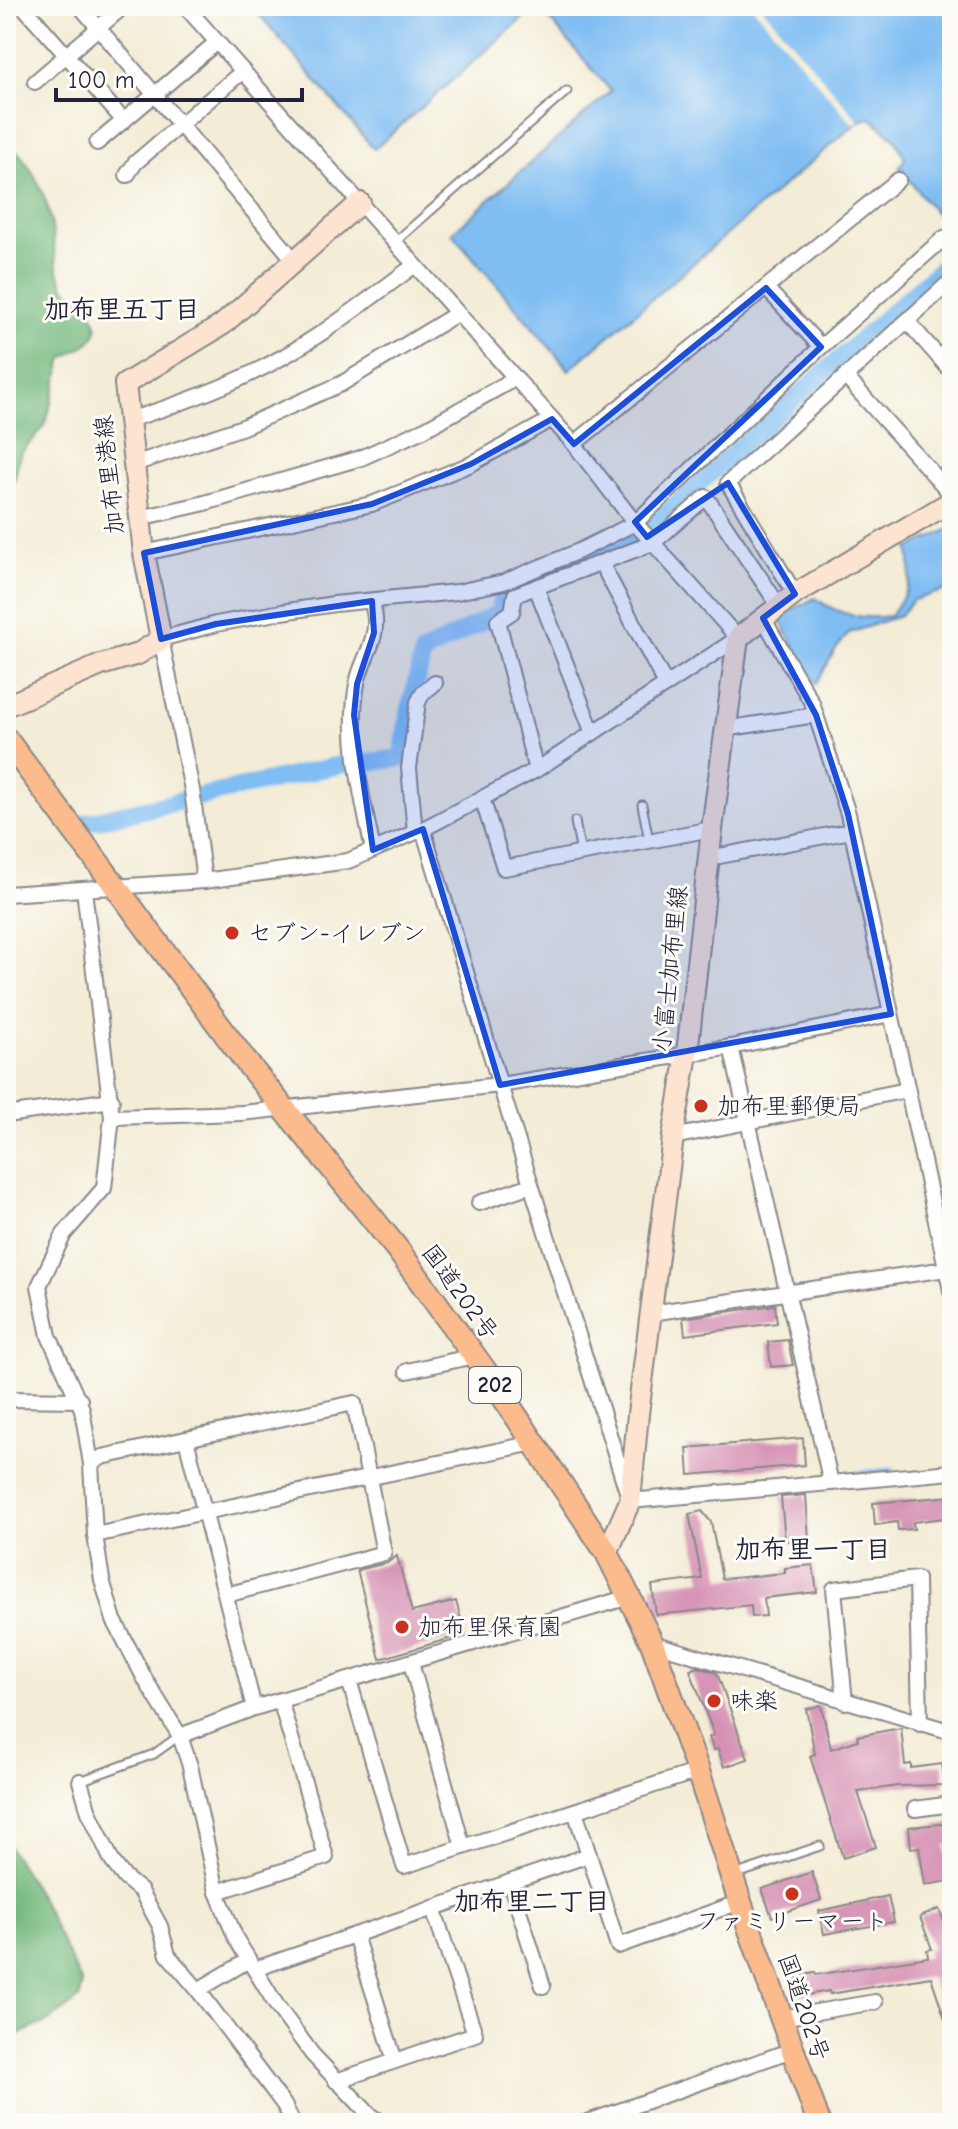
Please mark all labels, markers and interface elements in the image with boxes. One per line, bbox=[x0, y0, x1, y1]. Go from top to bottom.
scale bar bbox=[56, 52, 302, 102]
text: 100 m bbox=[68, 66, 135, 94]
district label: 加布里五丁目 bbox=[44, 295, 200, 325]
street label: 加布里港線 bbox=[89, 414, 129, 536]
street label: 小富士加布里線 bbox=[647, 884, 693, 1054]
place label: セブン-イレブン bbox=[248, 919, 426, 947]
marker: セブン-イレブン bbox=[223, 924, 241, 942]
place label: 加布里郵便局 bbox=[717, 1092, 861, 1120]
marker: 加布里郵便局 bbox=[692, 1097, 710, 1115]
street label: 国道202号 bbox=[416, 1239, 504, 1345]
road number: 202 bbox=[469, 1367, 521, 1403]
district label: 加布里一丁目 bbox=[735, 1535, 891, 1565]
place label: 加布里保育園 bbox=[418, 1613, 562, 1641]
marker: 加布里保育園 bbox=[393, 1618, 411, 1636]
place label: 味楽 bbox=[730, 1687, 778, 1715]
marker: 味楽 bbox=[705, 1692, 723, 1710]
marker: ファミリーマート bbox=[783, 1885, 801, 1903]
district label: 加布里二丁目 bbox=[454, 1887, 610, 1917]
place label: ファミリーマート bbox=[696, 1907, 888, 1935]
street label: 国道202号 bbox=[773, 1950, 835, 2064]

